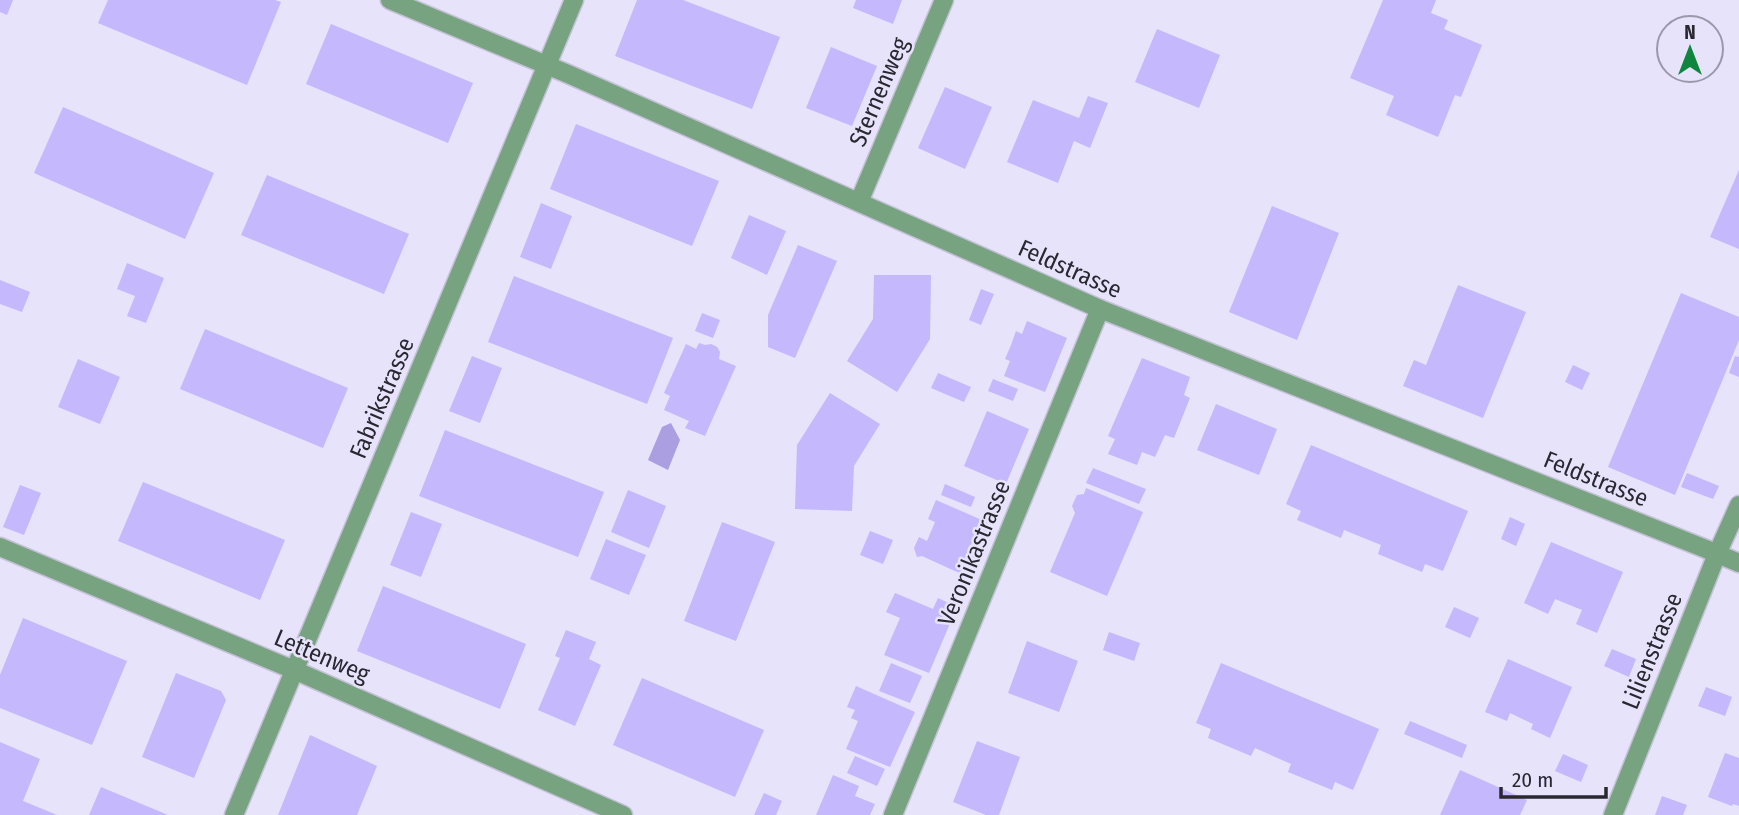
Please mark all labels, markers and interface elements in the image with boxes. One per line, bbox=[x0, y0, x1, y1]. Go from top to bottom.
north arrow bbox=[1655, 14, 1725, 84]
text: N bbox=[1684, 21, 1696, 44]
street label: Sternenweg bbox=[844, 33, 915, 151]
street label: Feldstrasse bbox=[1014, 234, 1126, 304]
street label: Fabrikstrasse bbox=[344, 333, 420, 463]
street label: Feldstrasse bbox=[1540, 445, 1652, 513]
street label: Veronikastrasse bbox=[932, 476, 1016, 630]
street label: Lilienstrasse bbox=[1616, 589, 1688, 713]
street label: Lettenweg bbox=[270, 623, 374, 689]
scale bar bbox=[1501, 756, 1606, 800]
text: 20 m bbox=[1512, 767, 1553, 793]

